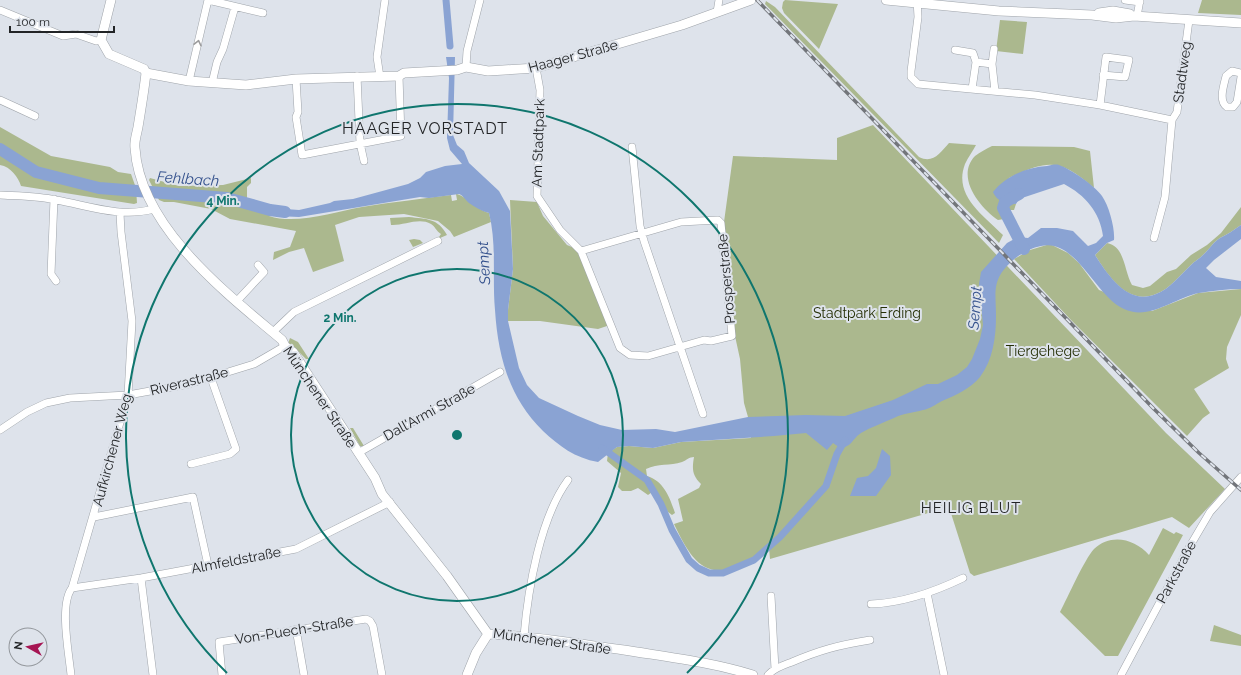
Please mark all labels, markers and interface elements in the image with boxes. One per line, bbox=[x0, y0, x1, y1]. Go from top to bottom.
scale bar bbox=[10, 8, 114, 34]
text: 100 m bbox=[16, 15, 50, 29]
street label: Haager Straße bbox=[526, 36, 620, 76]
one-way arrow bbox=[193, 40, 201, 46]
street label: Stadtweg bbox=[1170, 40, 1194, 104]
street label: Am Stadtpark bbox=[528, 98, 548, 188]
district label: HAAGER VORSTADT bbox=[342, 119, 508, 138]
water label: Fehlbach bbox=[156, 168, 220, 190]
text: 4 Min. bbox=[206, 194, 240, 208]
street label: Prosperstraße bbox=[714, 233, 738, 325]
water label: Sempt bbox=[474, 241, 494, 286]
water label: Sempt bbox=[964, 285, 986, 331]
park label: Stadtpark Erding bbox=[813, 305, 921, 321]
text: 2 Min. bbox=[323, 311, 357, 325]
street label: Münchener Straße bbox=[280, 343, 360, 451]
park label: Tiergehege bbox=[1006, 343, 1080, 359]
street label: Riverastraße bbox=[148, 364, 230, 398]
street label: Dall'Armi Straße bbox=[380, 380, 478, 444]
street label: Aufkirchener Weg bbox=[89, 392, 135, 508]
centre of rings bbox=[450, 428, 464, 442]
district label: HEILIG BLUT bbox=[921, 499, 1021, 517]
street label: Parkstraße bbox=[1153, 538, 1199, 606]
street label: Almfeldstraße bbox=[190, 543, 282, 577]
street label: Von-Puech-Straße bbox=[234, 613, 354, 647]
street label: Münchener Straße bbox=[492, 625, 612, 657]
north arrow bbox=[8, 627, 48, 667]
text: N bbox=[12, 641, 26, 651]

